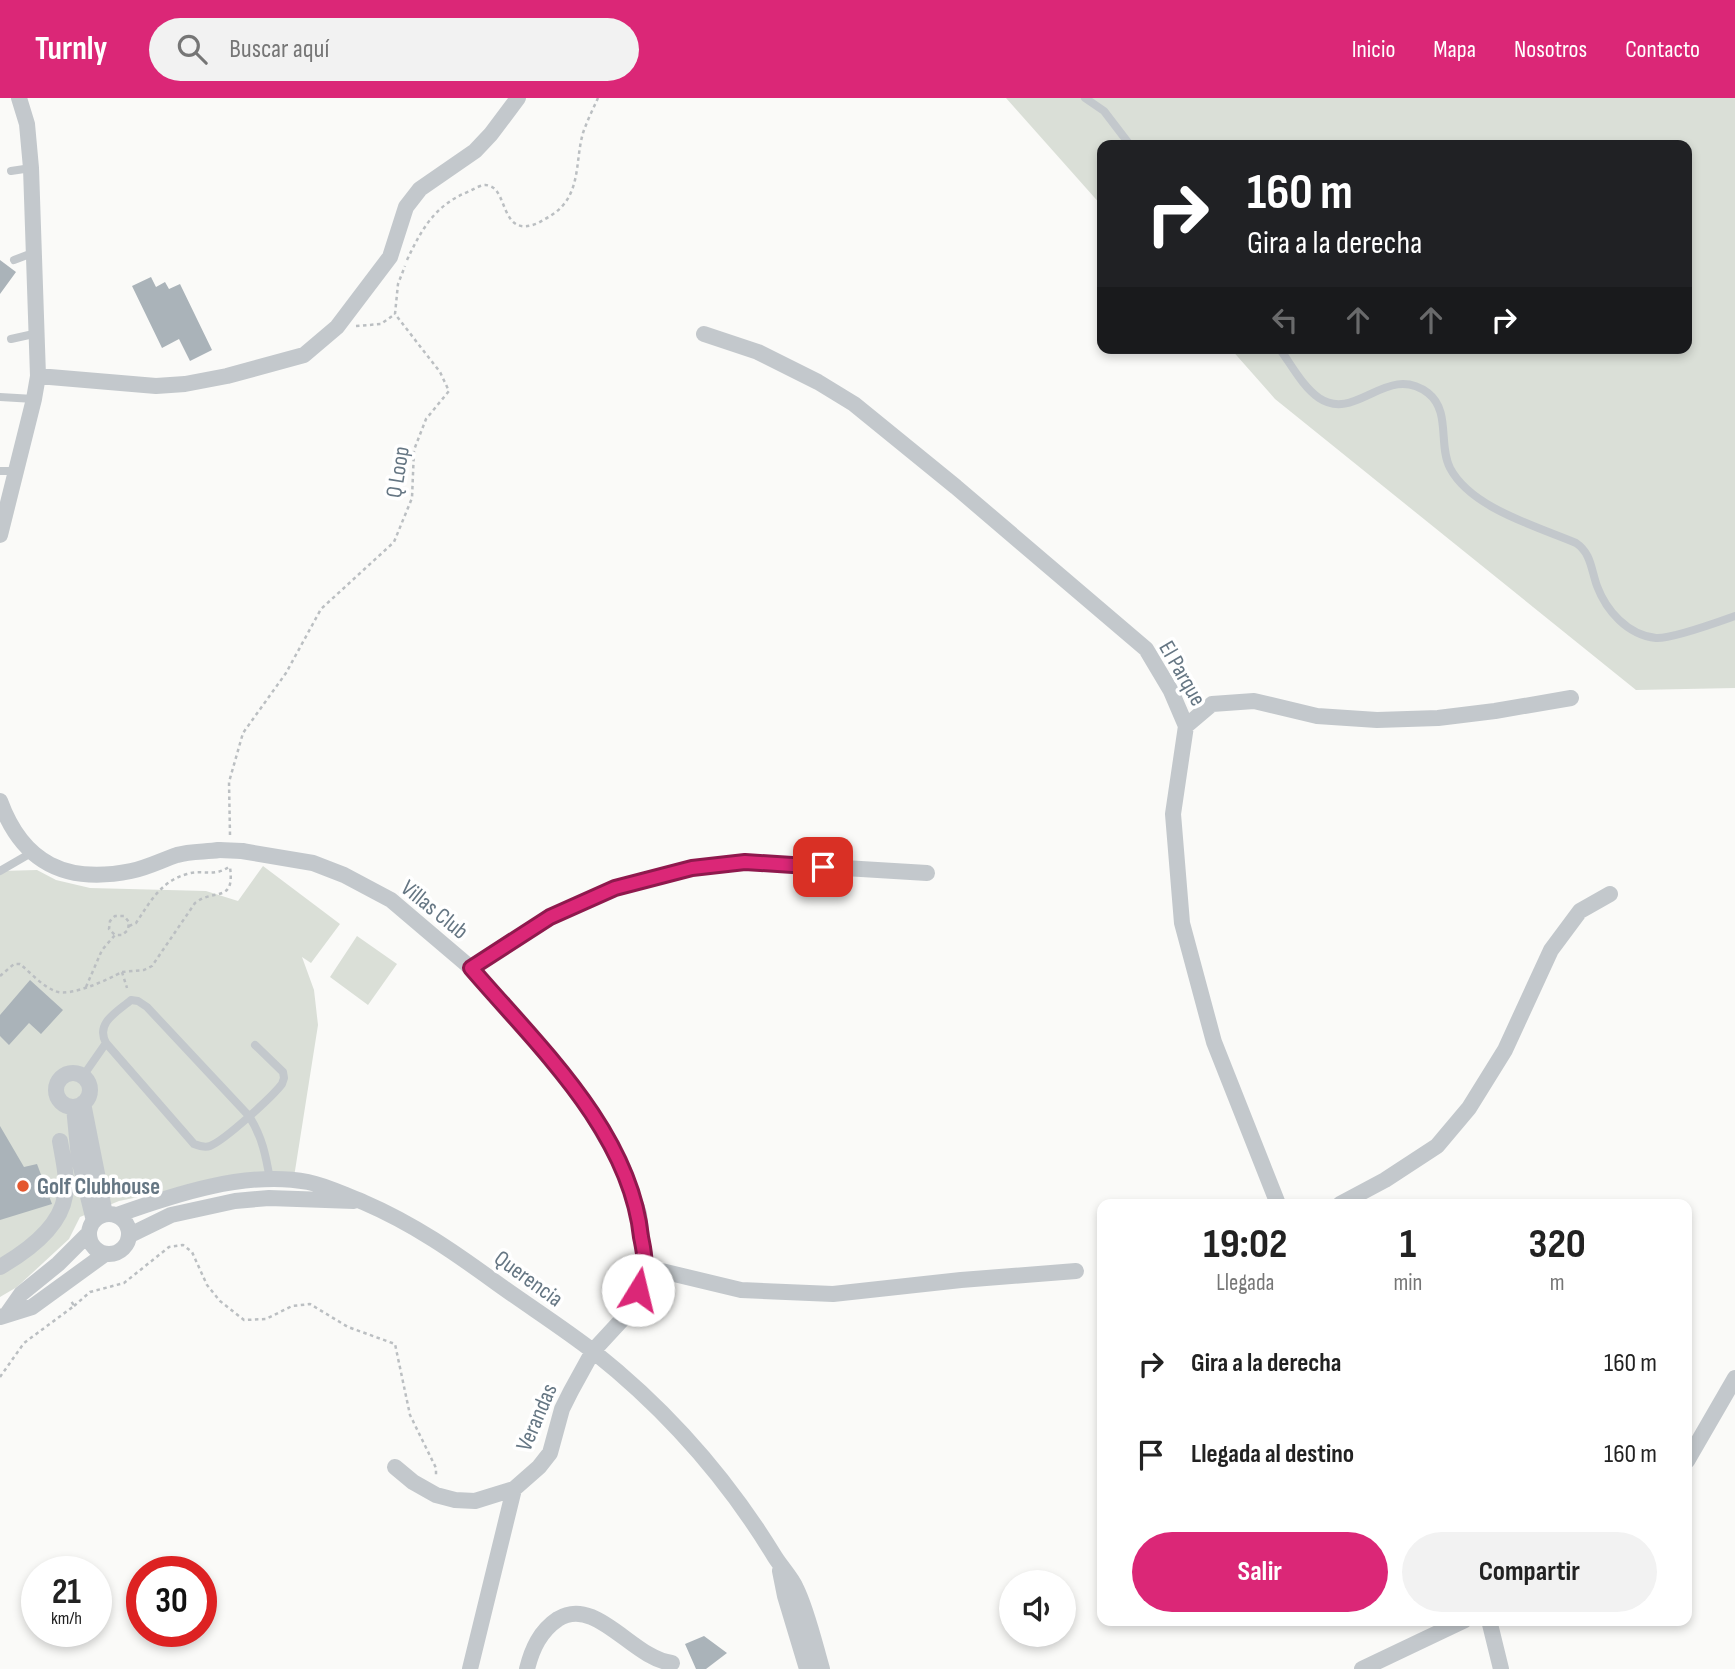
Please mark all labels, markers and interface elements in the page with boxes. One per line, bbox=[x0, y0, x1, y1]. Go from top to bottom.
search box bbox=[149, 18, 639, 81]
text: Turnly bbox=[35, 29, 107, 69]
icon: search bbox=[173, 30, 211, 68]
text: Buscar aquí bbox=[229, 34, 329, 65]
text: Inicio bbox=[1352, 35, 1395, 64]
text: Mapa bbox=[1433, 35, 1476, 64]
text: Nosotros bbox=[1514, 35, 1587, 64]
text: Contacto bbox=[1625, 35, 1700, 64]
text: 160 m bbox=[1247, 164, 1353, 223]
icon: right bbox=[1132, 168, 1223, 259]
text: Gira a la derecha bbox=[1247, 224, 1422, 263]
icon: left bbox=[1266, 301, 1304, 339]
icon: ahead bbox=[1339, 301, 1377, 339]
icon: ahead bbox=[1412, 301, 1450, 339]
icon: right bbox=[1485, 301, 1523, 339]
street label: Q Loop bbox=[380, 444, 416, 500]
street label: El Parque bbox=[1152, 636, 1212, 711]
pin bbox=[793, 837, 853, 897]
icon: arrive bbox=[804, 848, 842, 886]
street label: Villas Club bbox=[395, 874, 474, 945]
place label: Golf Clubhouse bbox=[37, 1173, 160, 1201]
marker: Golf Clubhouse bbox=[15, 1178, 31, 1194]
text: 19:02 bbox=[1203, 1219, 1287, 1270]
text: 1 bbox=[1400, 1219, 1416, 1270]
text: 320 bbox=[1529, 1219, 1586, 1270]
street label: Querencia bbox=[489, 1245, 568, 1313]
position arrow bbox=[601, 1253, 675, 1327]
text: Llegada bbox=[1216, 1269, 1274, 1297]
text: min bbox=[1394, 1269, 1422, 1297]
text: m bbox=[1550, 1269, 1565, 1297]
icon: right bbox=[1132, 1345, 1170, 1383]
text: Gira a la derecha bbox=[1191, 1348, 1341, 1379]
text: 160 m bbox=[1604, 1348, 1657, 1379]
street label: Verandas bbox=[510, 1379, 564, 1455]
icon: arrive bbox=[1132, 1436, 1170, 1474]
text: Llegada al destino bbox=[1191, 1439, 1354, 1470]
text: 160 m bbox=[1604, 1439, 1657, 1470]
button: Salir bbox=[1132, 1532, 1388, 1612]
button: Compartir bbox=[1402, 1532, 1657, 1612]
speed limit sign: 30 bbox=[126, 1556, 217, 1647]
map controls bbox=[999, 1570, 1076, 1647]
button: sound bbox=[999, 1570, 1076, 1647]
text: 21 bbox=[52, 1571, 81, 1614]
text: km/h bbox=[51, 1608, 82, 1629]

